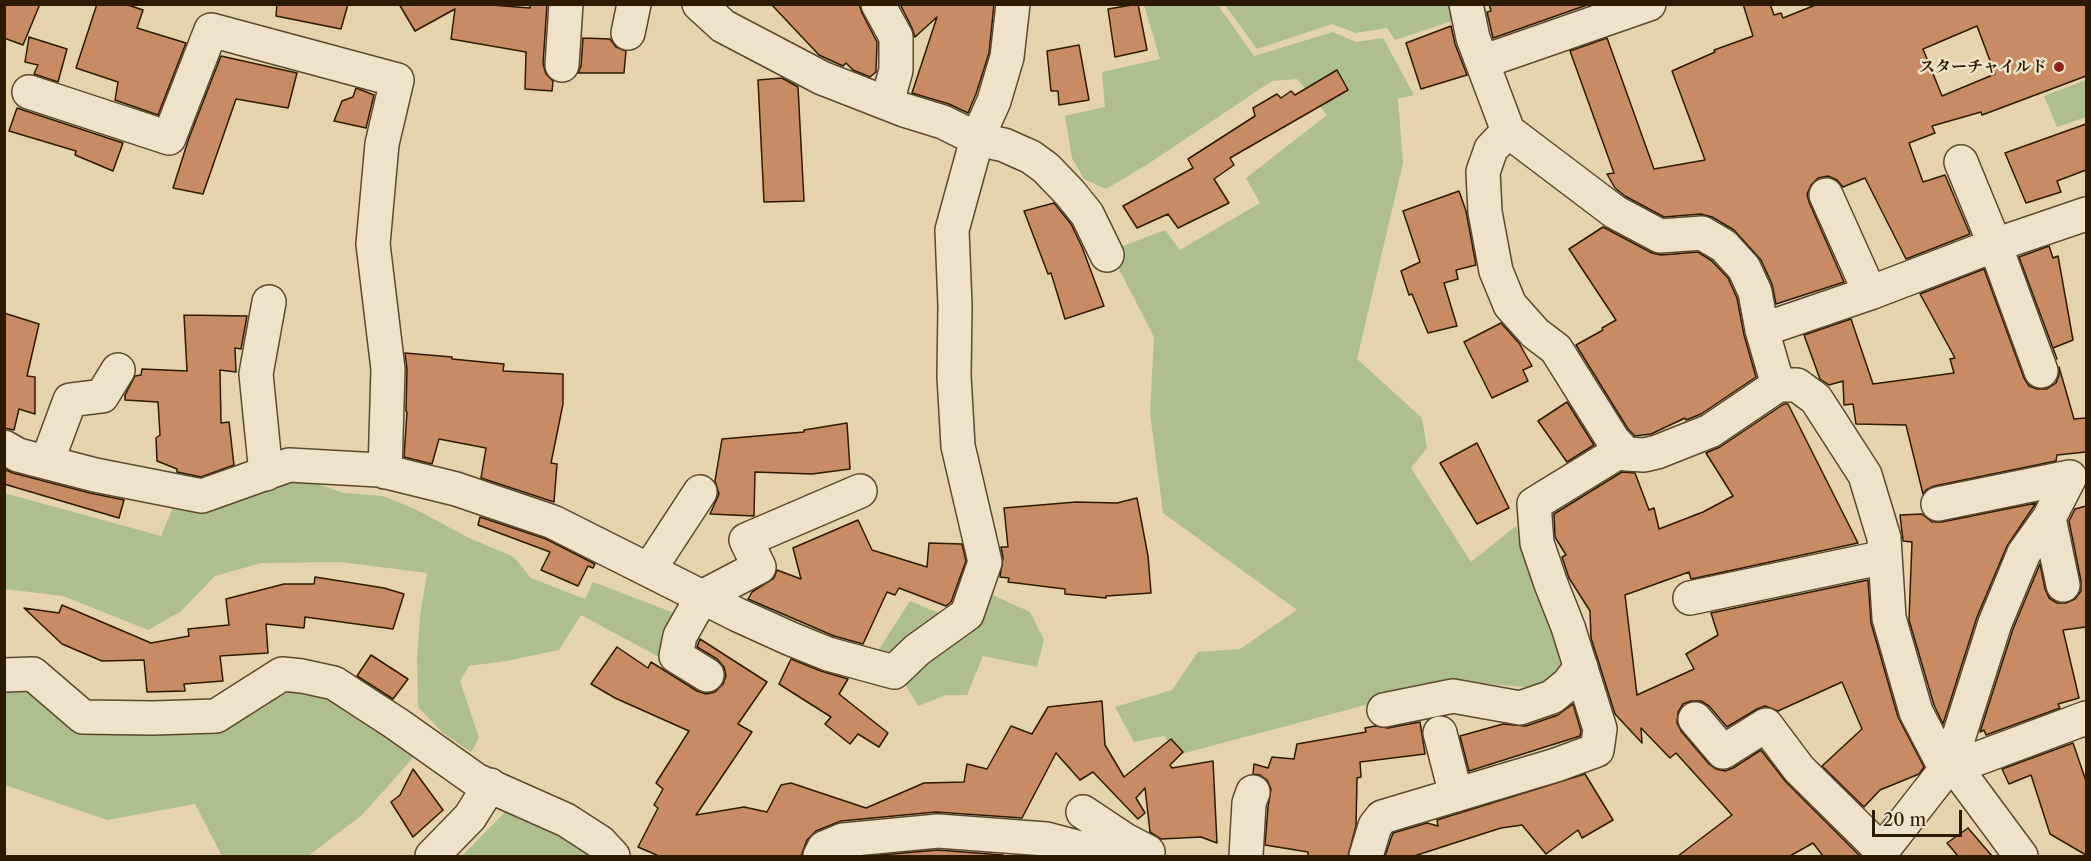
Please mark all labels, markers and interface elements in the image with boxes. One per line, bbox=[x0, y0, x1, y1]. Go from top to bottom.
place label: スターチャイルド bbox=[1919, 57, 2047, 77]
marker: スターチャイルド bbox=[2052, 60, 2066, 74]
scale bar bbox=[1875, 798, 1965, 836]
text: 20 m bbox=[1883, 809, 1926, 831]

